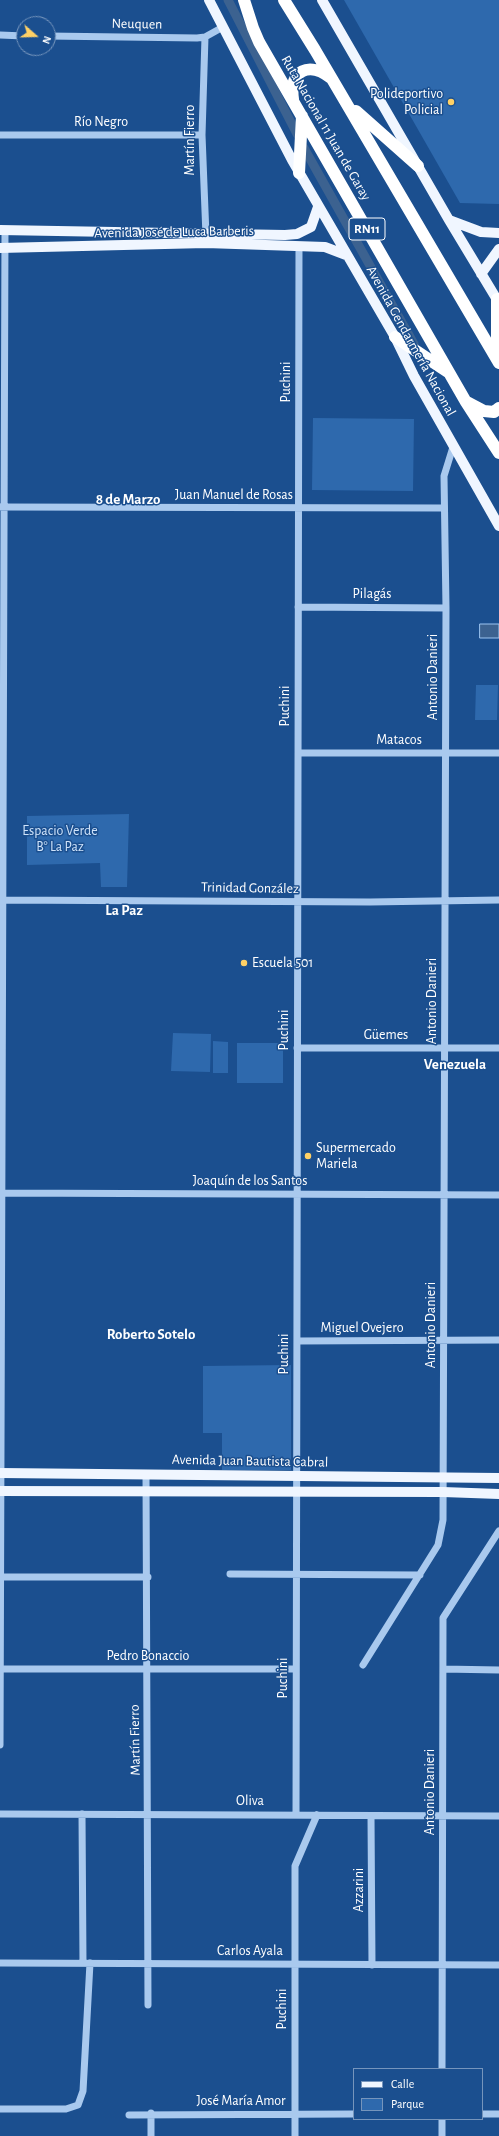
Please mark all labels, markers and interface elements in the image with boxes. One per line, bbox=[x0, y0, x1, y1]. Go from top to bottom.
street label: Neuquen bbox=[111, 15, 163, 33]
north arrow bbox=[16, 16, 56, 56]
text: N bbox=[40, 34, 53, 45]
street label: Ruta Nacional 11 Juan de Garay bbox=[277, 52, 375, 204]
place label: Polideportivo Policial bbox=[370, 86, 443, 118]
marker: Polideportivo Policial bbox=[446, 97, 456, 107]
street label: Martín Fierro bbox=[182, 105, 198, 175]
street label: Río Negro bbox=[74, 114, 128, 130]
road number: RN11 bbox=[349, 218, 385, 240]
street label: Avenida José de Luca Barberis bbox=[94, 222, 254, 242]
street label: Avenida Gendarmería Nacional bbox=[363, 263, 459, 419]
street label: Puchini bbox=[278, 362, 294, 402]
street label: Juan Manuel de Rosas bbox=[175, 487, 293, 503]
district label: 8 de Marzo bbox=[96, 490, 160, 508]
street label: Pilagás bbox=[353, 586, 391, 602]
street label: Antonio Danieri bbox=[425, 634, 441, 720]
street label: Puchini bbox=[277, 686, 293, 726]
street label: Matacos bbox=[376, 732, 422, 748]
park label: Espacio Verde B° La Paz bbox=[22, 823, 98, 856]
street label: Trinidad González bbox=[201, 879, 299, 897]
district label: La Paz bbox=[105, 901, 143, 919]
place label: Escuela 501 bbox=[252, 955, 313, 971]
marker: Escuela 501 bbox=[239, 958, 249, 968]
street label: Antonio Danieri bbox=[424, 958, 440, 1044]
street label: Puchini bbox=[276, 1010, 292, 1050]
street label: Güemes bbox=[364, 1027, 408, 1043]
district label: Venezuela bbox=[424, 1055, 486, 1073]
place label: Supermercado Mariela bbox=[316, 1140, 396, 1172]
marker: Supermercado Mariela bbox=[303, 1151, 313, 1161]
street label: Joaquín de los Santos bbox=[193, 1173, 307, 1189]
street label: Antonio Danieri bbox=[423, 1282, 439, 1368]
street label: Miguel Ovejero bbox=[320, 1320, 404, 1336]
district label: Roberto Sotelo bbox=[107, 1325, 195, 1343]
street label: Puchini bbox=[276, 1334, 292, 1374]
street label: Avenida Juan Bautista Cabral bbox=[172, 1451, 328, 1471]
street label: Pedro Bonaccio bbox=[107, 1648, 189, 1664]
street label: Puchini bbox=[275, 1658, 291, 1698]
street label: Martín Fierro bbox=[126, 1704, 144, 1776]
street label: Antonio Danieri bbox=[422, 1749, 438, 1835]
street label: Oliva bbox=[236, 1793, 264, 1809]
street label: Azzarini bbox=[351, 1868, 367, 1912]
street label: Carlos Ayala bbox=[217, 1943, 283, 1959]
street label: Puchini bbox=[274, 1989, 290, 2029]
legend bbox=[353, 2068, 483, 2120]
text: Calle bbox=[391, 2078, 414, 2090]
street label: José María Amor bbox=[196, 2093, 286, 2109]
text: Parque bbox=[391, 2098, 424, 2110]

